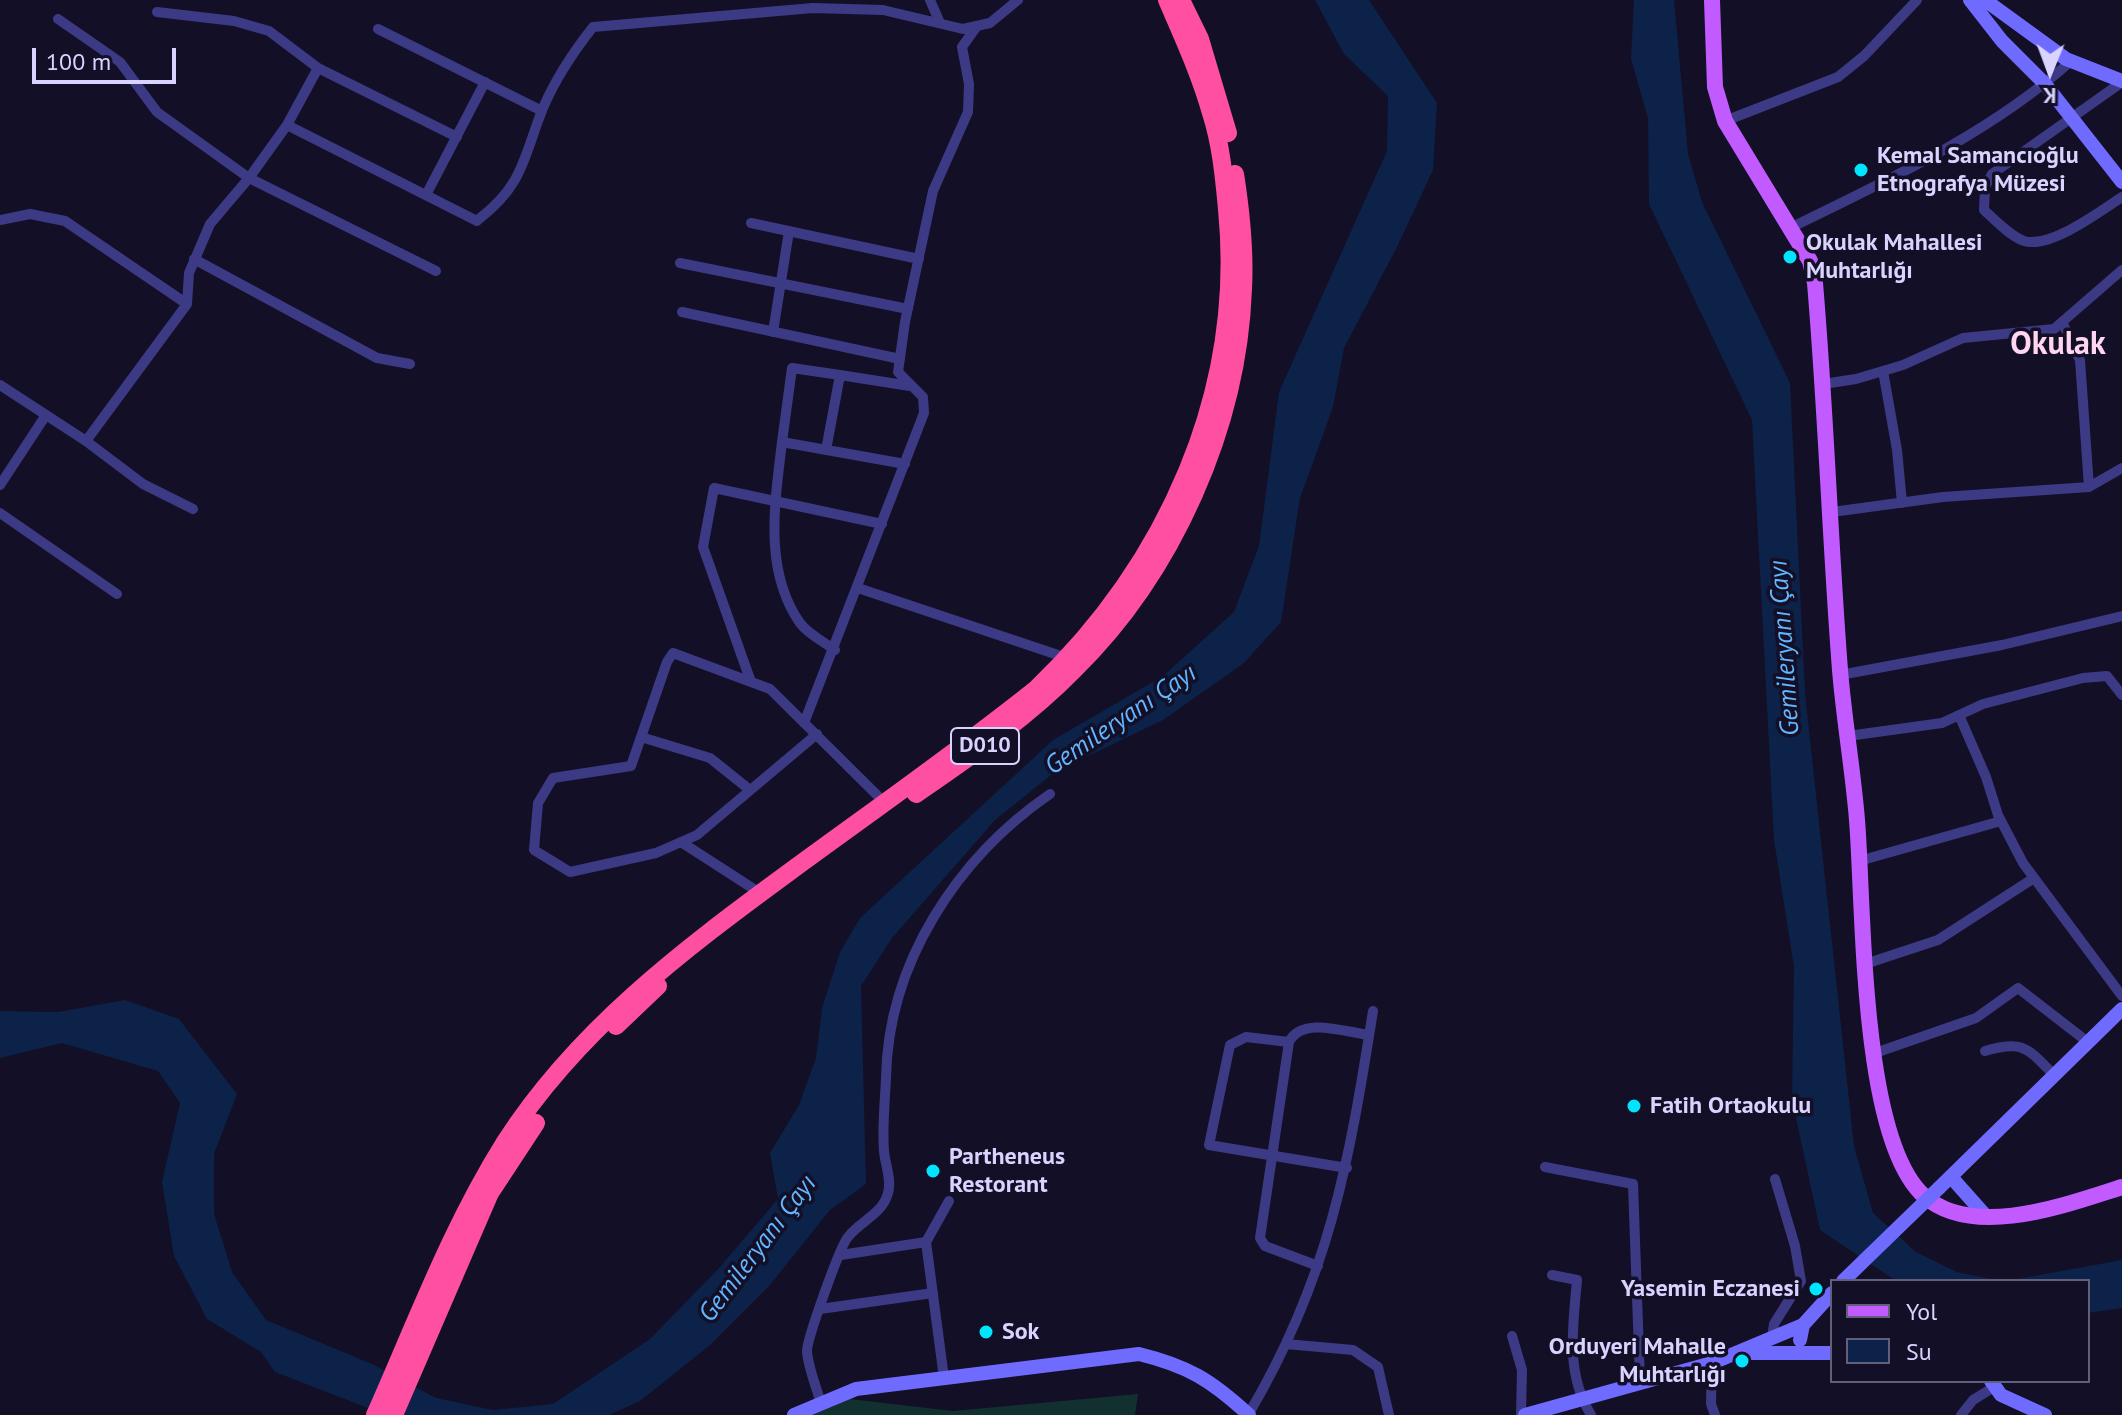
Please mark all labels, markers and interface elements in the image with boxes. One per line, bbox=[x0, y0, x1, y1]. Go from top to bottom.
scale bar bbox=[36, 32, 180, 82]
north arrow bbox=[2010, 32, 2090, 112]
text: 100 m bbox=[46, 46, 111, 77]
text: K bbox=[2043, 82, 2057, 110]
place label: Kemal Samancıoğlu Etnografya Müzesi bbox=[1877, 142, 2079, 198]
marker: Kemal Samancıoğlu Etnografya Müzesi bbox=[1852, 161, 1870, 179]
place label: Okulak Mahallesi Muhtarlığı bbox=[1806, 229, 1983, 285]
marker: Okulak Mahallesi Muhtarlığı bbox=[1781, 248, 1799, 266]
district label: Okulak bbox=[2010, 326, 2106, 364]
water label: Gemileryanı Çayı bbox=[1763, 559, 1807, 737]
water label: Gemileryanı Çayı bbox=[1039, 658, 1203, 782]
road number: D010 bbox=[951, 728, 1019, 764]
place label: Fatih Ortaokulu bbox=[1650, 1092, 1811, 1120]
marker: Fatih Ortaokulu bbox=[1625, 1097, 1643, 1115]
place label: Partheneus Restorant bbox=[949, 1143, 1065, 1199]
marker: Partheneus Restorant bbox=[924, 1162, 942, 1180]
water label: Gemileryanı Çayı bbox=[693, 1169, 823, 1329]
place label: Yasemin Eczanesi bbox=[1621, 1275, 1800, 1303]
legend bbox=[1830, 1279, 2090, 1383]
marker: Yasemin Eczanesi bbox=[1807, 1280, 1825, 1298]
text: Yol bbox=[1906, 1296, 1937, 1327]
place label: Sok bbox=[1002, 1318, 1039, 1346]
marker: Sok bbox=[977, 1323, 995, 1341]
place label: Orduyeri Mahalle Muhtarlığı bbox=[1549, 1333, 1726, 1389]
text: Su bbox=[1906, 1336, 1932, 1367]
marker: Orduyeri Mahalle Muhtarlığı bbox=[1733, 1352, 1751, 1370]

